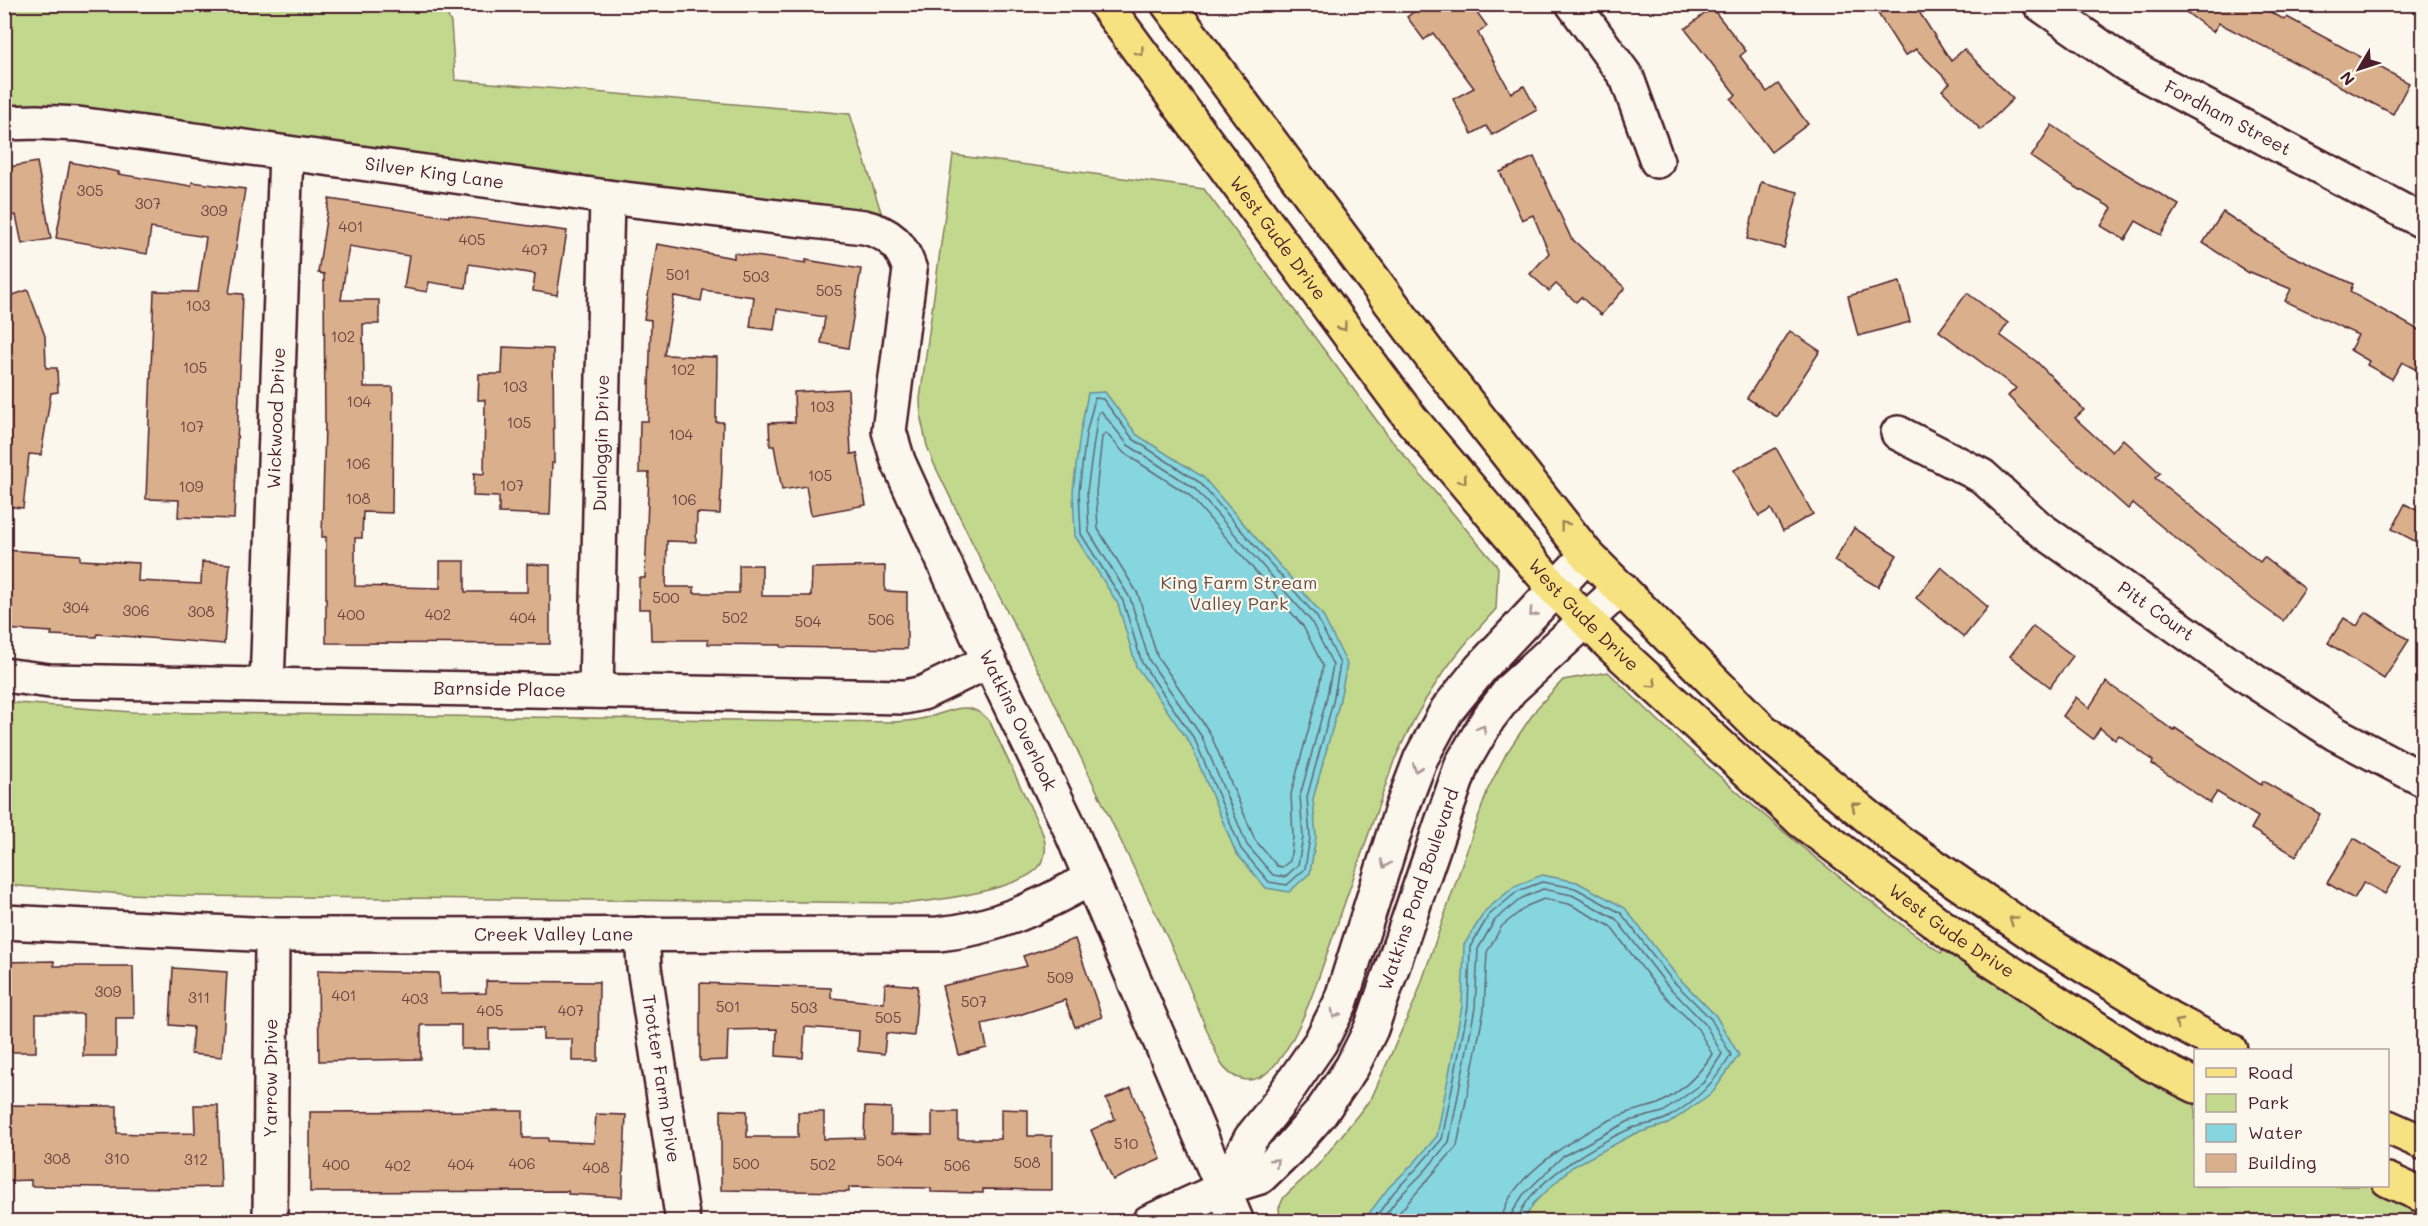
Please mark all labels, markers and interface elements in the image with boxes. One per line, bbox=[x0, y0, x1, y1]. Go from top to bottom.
north arrow bbox=[2329, 39, 2389, 99]
one-way arrow bbox=[1133, 45, 1144, 56]
text: N bbox=[2335, 67, 2359, 90]
street label: Fordham Street bbox=[2161, 74, 2296, 161]
street label: Silver King Lane bbox=[364, 151, 506, 194]
street label: West Gude Drive bbox=[1225, 171, 1332, 304]
house number: 305 bbox=[77, 180, 103, 200]
house number: 307 bbox=[135, 193, 161, 213]
house number: 309 bbox=[201, 200, 228, 220]
house number: 401 bbox=[339, 216, 363, 236]
house number: 405 bbox=[459, 229, 485, 249]
house number: 407 bbox=[522, 239, 548, 259]
house number: 501 bbox=[666, 264, 690, 284]
house number: 503 bbox=[743, 266, 770, 286]
house number: 505 bbox=[816, 280, 842, 300]
house number: 103 bbox=[186, 295, 211, 315]
one-way arrow bbox=[1335, 320, 1346, 331]
house number: 102 bbox=[331, 326, 355, 346]
street label: Wickwood Drive bbox=[261, 347, 290, 489]
house number: 105 bbox=[183, 357, 207, 377]
house number: 102 bbox=[671, 359, 695, 379]
street label: Dunloggin Drive bbox=[587, 374, 614, 512]
house number: 103 bbox=[503, 376, 528, 396]
house number: 104 bbox=[347, 391, 372, 411]
house number: 103 bbox=[810, 396, 835, 416]
house number: 105 bbox=[507, 412, 531, 432]
house number: 107 bbox=[180, 416, 204, 436]
house number: 104 bbox=[669, 424, 694, 444]
house number: 106 bbox=[345, 453, 371, 473]
house number: 105 bbox=[808, 465, 832, 485]
one-way arrow bbox=[1456, 473, 1467, 484]
house number: 107 bbox=[500, 475, 524, 495]
house number: 109 bbox=[179, 476, 204, 496]
house number: 108 bbox=[345, 488, 371, 508]
house number: 106 bbox=[671, 489, 697, 509]
one-way arrow bbox=[1560, 521, 1571, 532]
street label: West Gude Drive bbox=[1524, 553, 1645, 676]
park label: King Farm Stream Valley Park bbox=[1161, 570, 1317, 615]
street label: Pitt Court bbox=[2113, 575, 2199, 646]
house number: 500 bbox=[652, 587, 680, 607]
house number: 304 bbox=[63, 597, 90, 617]
house number: 306 bbox=[122, 600, 150, 620]
house number: 308 bbox=[187, 601, 215, 621]
house number: 400 bbox=[337, 604, 365, 624]
house number: 402 bbox=[425, 604, 451, 624]
one-way arrow bbox=[1529, 606, 1540, 617]
house number: 404 bbox=[510, 607, 537, 627]
house number: 502 bbox=[722, 607, 748, 627]
house number: 506 bbox=[867, 609, 895, 629]
house number: 504 bbox=[795, 611, 822, 631]
street label: Watkins Overlook bbox=[974, 646, 1063, 795]
street label: Barnside Place bbox=[433, 675, 566, 702]
one-way arrow bbox=[1646, 677, 1657, 688]
one-way arrow bbox=[1475, 725, 1487, 735]
one-way arrow bbox=[1412, 763, 1425, 773]
street label: Watkins Pond Boulevard bbox=[1372, 785, 1464, 993]
one-way arrow bbox=[1851, 802, 1862, 813]
one-way arrow bbox=[1380, 858, 1392, 869]
street label: West Gude Drive bbox=[1884, 878, 2019, 983]
one-way arrow bbox=[2008, 916, 2019, 927]
street label: Creek Valley Lane bbox=[474, 921, 633, 946]
house number: 509 bbox=[1047, 967, 1074, 987]
house number: 309 bbox=[95, 981, 122, 1001]
house number: 401 bbox=[332, 985, 356, 1005]
house number: 311 bbox=[188, 987, 210, 1007]
house number: 403 bbox=[402, 988, 429, 1008]
house number: 507 bbox=[961, 991, 987, 1011]
street label: Trotter Farm Drive bbox=[637, 993, 687, 1164]
house number: 501 bbox=[716, 996, 740, 1016]
house number: 503 bbox=[791, 997, 818, 1017]
house number: 405 bbox=[477, 1000, 503, 1020]
house number: 407 bbox=[558, 1000, 584, 1020]
house number: 505 bbox=[875, 1007, 901, 1027]
one-way arrow bbox=[1331, 1008, 1342, 1019]
street label: Yarrow Drive bbox=[258, 1018, 282, 1138]
one-way arrow bbox=[2174, 1019, 2185, 1030]
legend bbox=[2194, 1049, 2389, 1187]
text: Road bbox=[2248, 1060, 2293, 1084]
text: Park bbox=[2248, 1090, 2289, 1114]
text: Water bbox=[2248, 1120, 2303, 1144]
house number: 510 bbox=[1114, 1133, 1138, 1153]
house number: 308 bbox=[43, 1148, 71, 1168]
house number: 310 bbox=[105, 1148, 129, 1168]
house number: 312 bbox=[184, 1149, 208, 1169]
house number: 504 bbox=[877, 1150, 904, 1170]
text: Building bbox=[2248, 1150, 2316, 1174]
house number: 508 bbox=[1013, 1152, 1041, 1172]
house number: 406 bbox=[508, 1153, 536, 1173]
house number: 500 bbox=[732, 1153, 760, 1173]
house number: 400 bbox=[322, 1154, 350, 1174]
house number: 404 bbox=[448, 1154, 475, 1174]
house number: 502 bbox=[810, 1154, 836, 1174]
house number: 402 bbox=[385, 1155, 411, 1175]
house number: 506 bbox=[943, 1155, 971, 1175]
house number: 408 bbox=[582, 1157, 610, 1177]
one-way arrow bbox=[1268, 1159, 1279, 1170]

